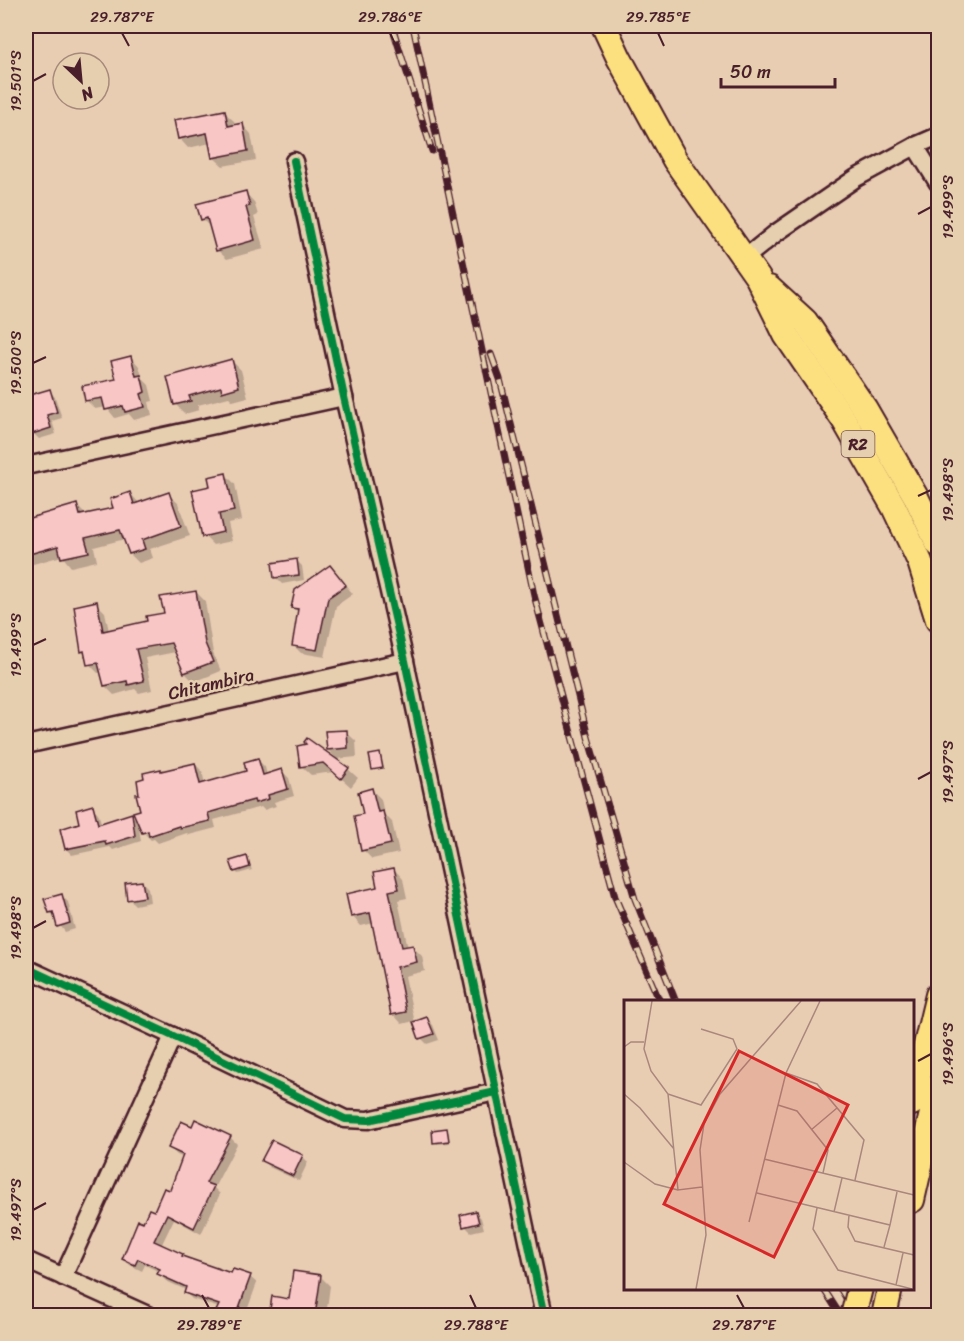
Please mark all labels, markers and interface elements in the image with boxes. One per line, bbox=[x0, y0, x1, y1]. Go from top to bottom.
text: 29.787°E bbox=[90, 4, 155, 30]
text: 29.786°E bbox=[358, 4, 423, 30]
text: 29.785°E bbox=[626, 4, 692, 30]
text: 19.501°S bbox=[3, 50, 29, 112]
north arrow bbox=[51, 51, 111, 111]
scale bar bbox=[721, 51, 835, 89]
text: 50 m bbox=[730, 56, 771, 88]
text: N bbox=[75, 78, 100, 110]
text: 19.499°S bbox=[935, 175, 961, 239]
text: 19.500°S bbox=[3, 330, 29, 395]
road number: R2 bbox=[842, 431, 874, 457]
text: 19.498°S bbox=[935, 458, 961, 522]
text: 19.499°S bbox=[3, 613, 29, 677]
street label: Chitambira bbox=[165, 659, 257, 709]
text: 19.497°S bbox=[935, 740, 961, 804]
text: 19.498°S bbox=[3, 896, 29, 960]
inset map bbox=[624, 1000, 913, 1290]
text: 19.496°S bbox=[935, 1022, 961, 1086]
text: 19.497°S bbox=[3, 1178, 29, 1242]
text: 29.789°E bbox=[177, 1312, 243, 1338]
text: 29.788°E bbox=[444, 1312, 510, 1338]
text: 29.787°E bbox=[712, 1312, 777, 1338]

